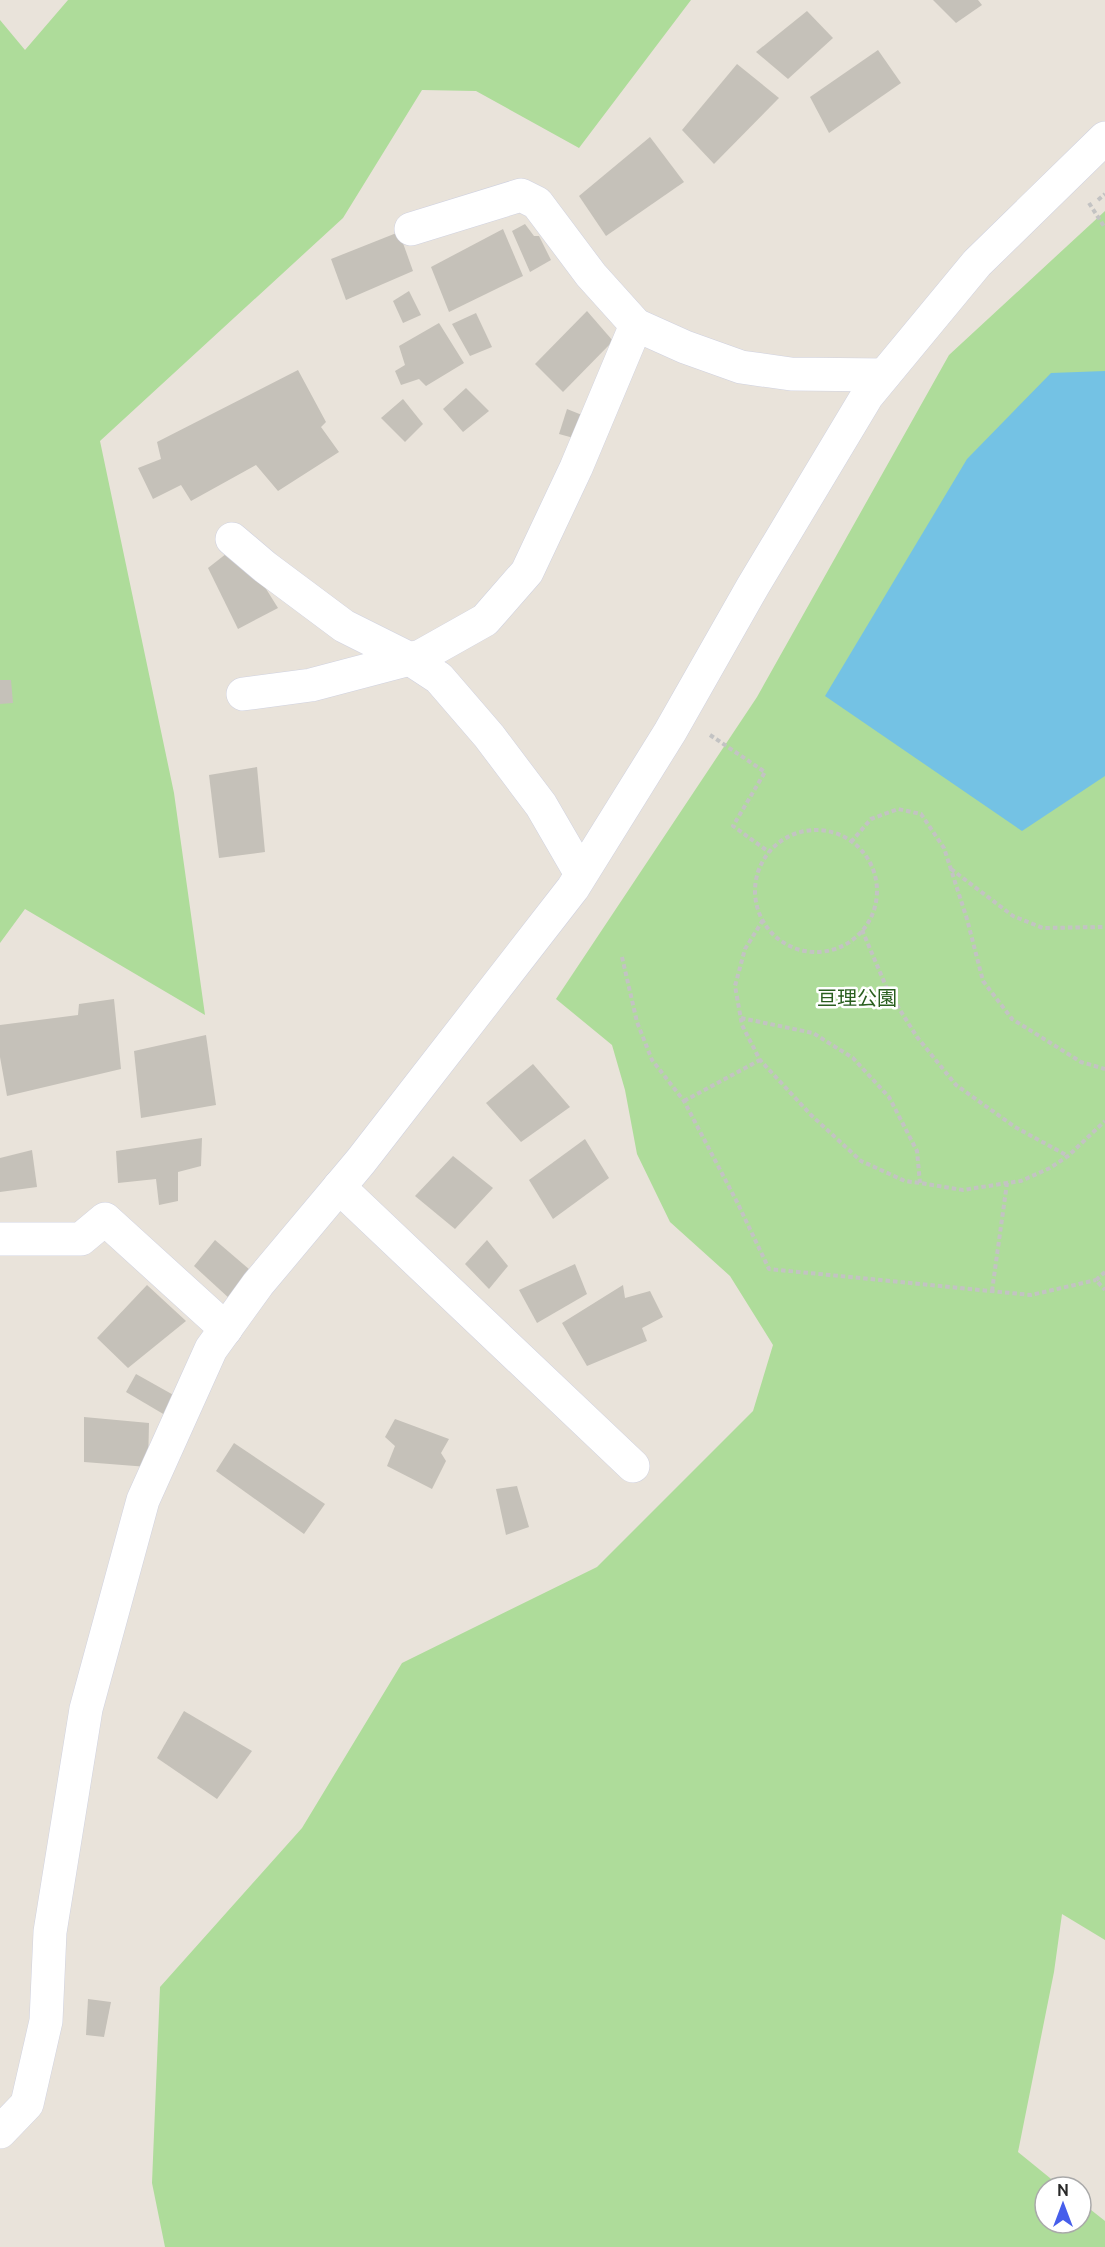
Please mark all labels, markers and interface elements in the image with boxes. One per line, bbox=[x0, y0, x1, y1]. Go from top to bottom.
park label: 亘理公園 bbox=[817, 986, 897, 1009]
north arrow bbox=[1033, 2175, 1093, 2235]
text: N bbox=[1057, 2181, 1069, 2199]

